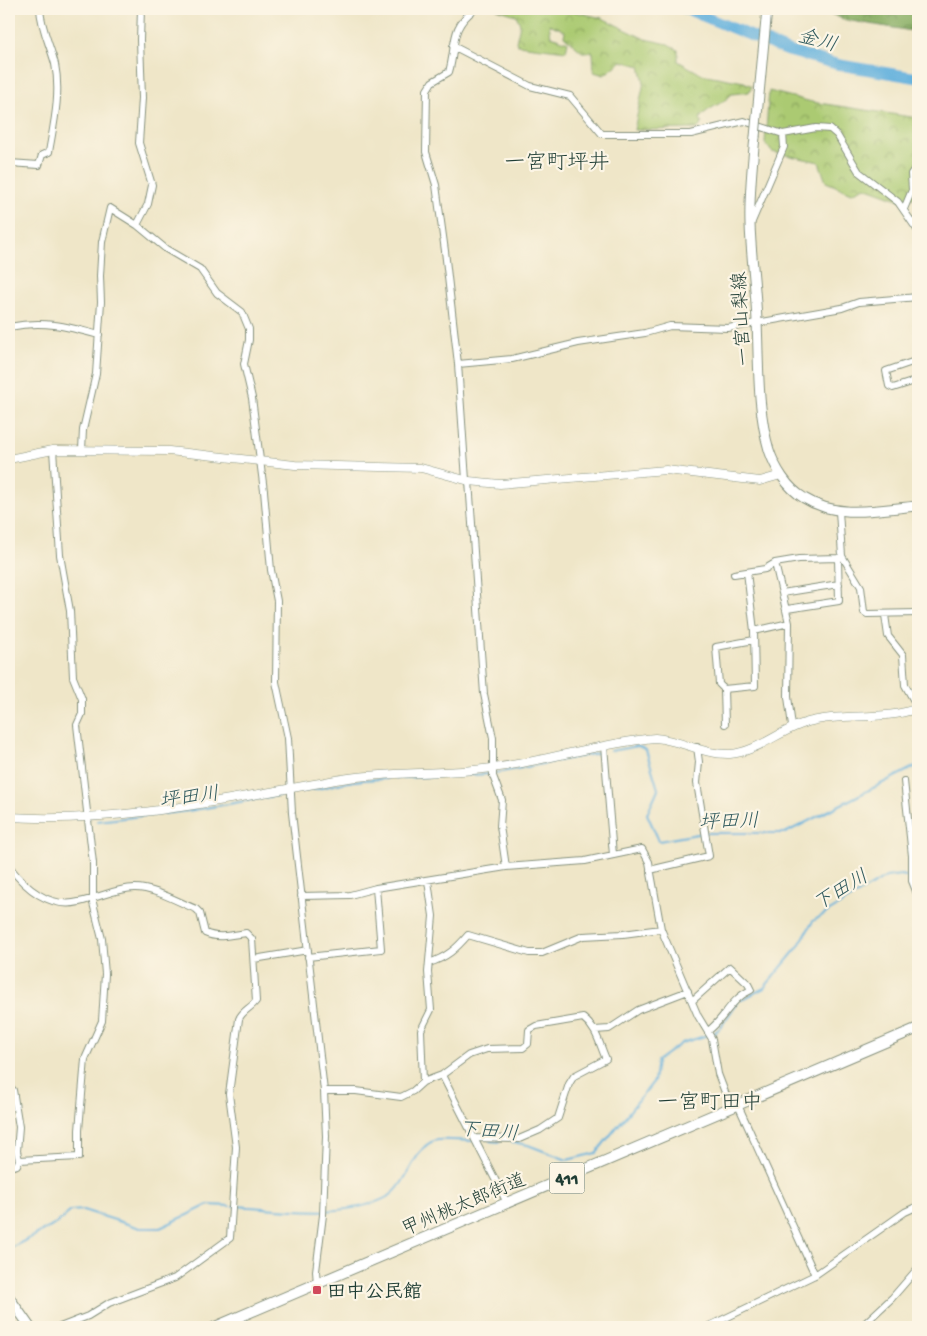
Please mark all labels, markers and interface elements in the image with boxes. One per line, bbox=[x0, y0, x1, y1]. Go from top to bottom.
water label: 金川 bbox=[795, 25, 840, 59]
district label: 一宮町坪井 bbox=[505, 150, 610, 177]
street label: 一宮山梨線 bbox=[729, 271, 757, 367]
water label: 坪田川 bbox=[158, 783, 221, 815]
water label: 坪田川 bbox=[699, 810, 760, 836]
water label: 下田川 bbox=[810, 866, 873, 917]
district label: 一宮町田中 bbox=[658, 1090, 763, 1117]
water label: 下田川 bbox=[458, 1118, 520, 1148]
road number: 411 bbox=[550, 1162, 584, 1194]
street label: 甲州桃太郎街道 bbox=[398, 1169, 530, 1243]
place label: 田中公民館 bbox=[327, 1281, 422, 1305]
marker: 田中公民館 bbox=[311, 1284, 323, 1296]

